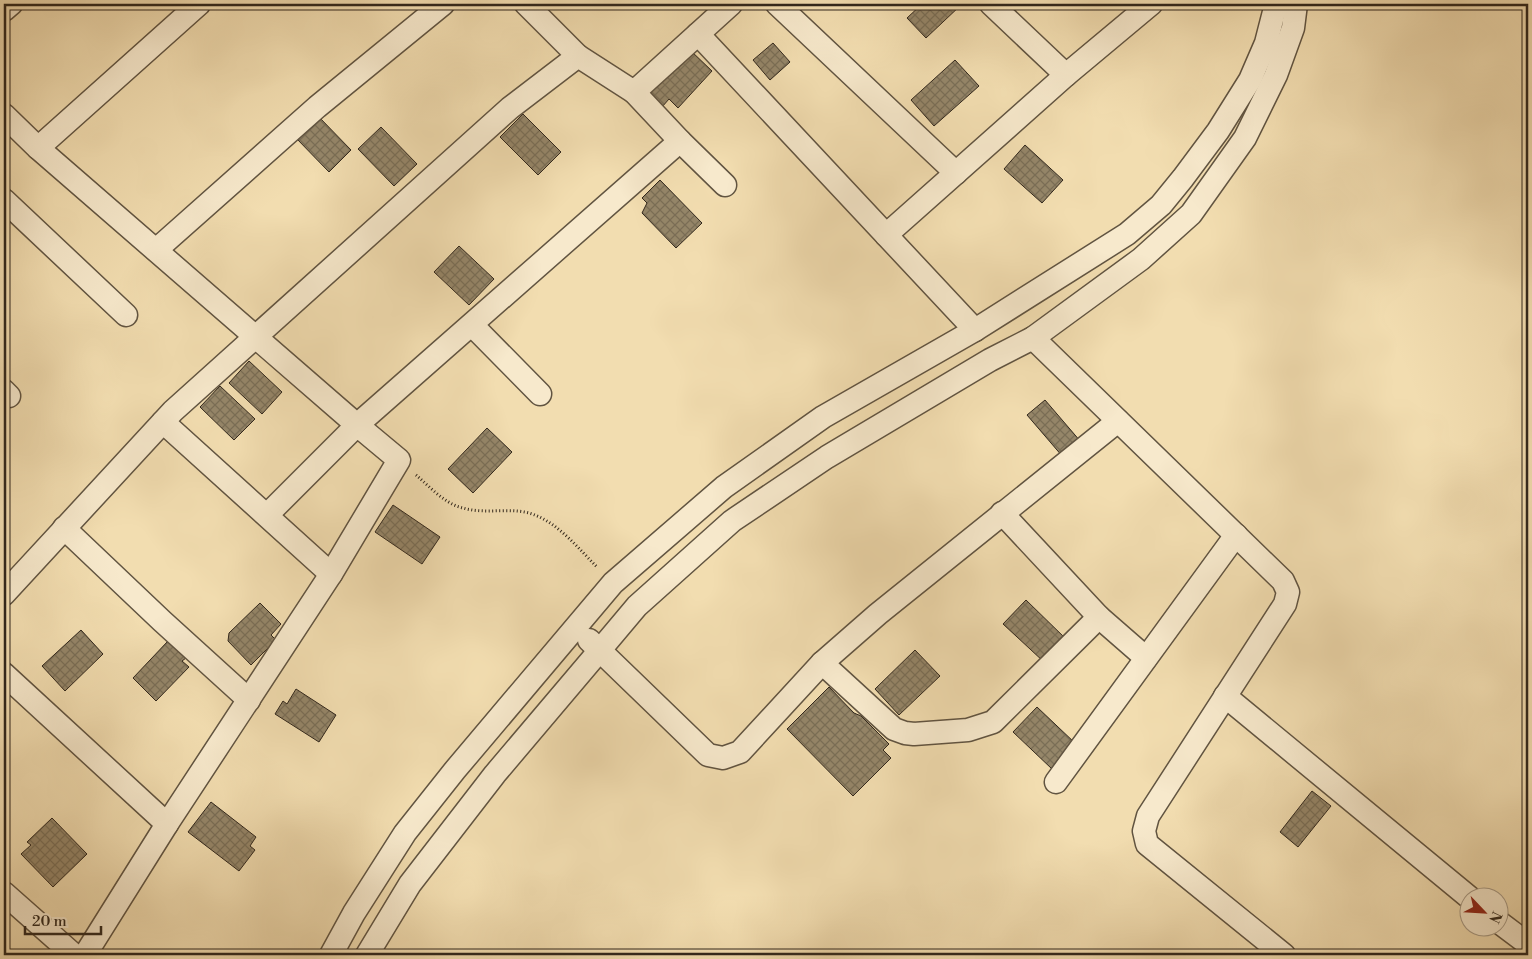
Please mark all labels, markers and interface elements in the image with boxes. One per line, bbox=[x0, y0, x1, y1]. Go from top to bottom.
north arrow bbox=[1460, 886, 1510, 936]
scale bar bbox=[25, 904, 101, 936]
text: N bbox=[1484, 908, 1505, 926]
text: 20 m bbox=[32, 912, 67, 931]

